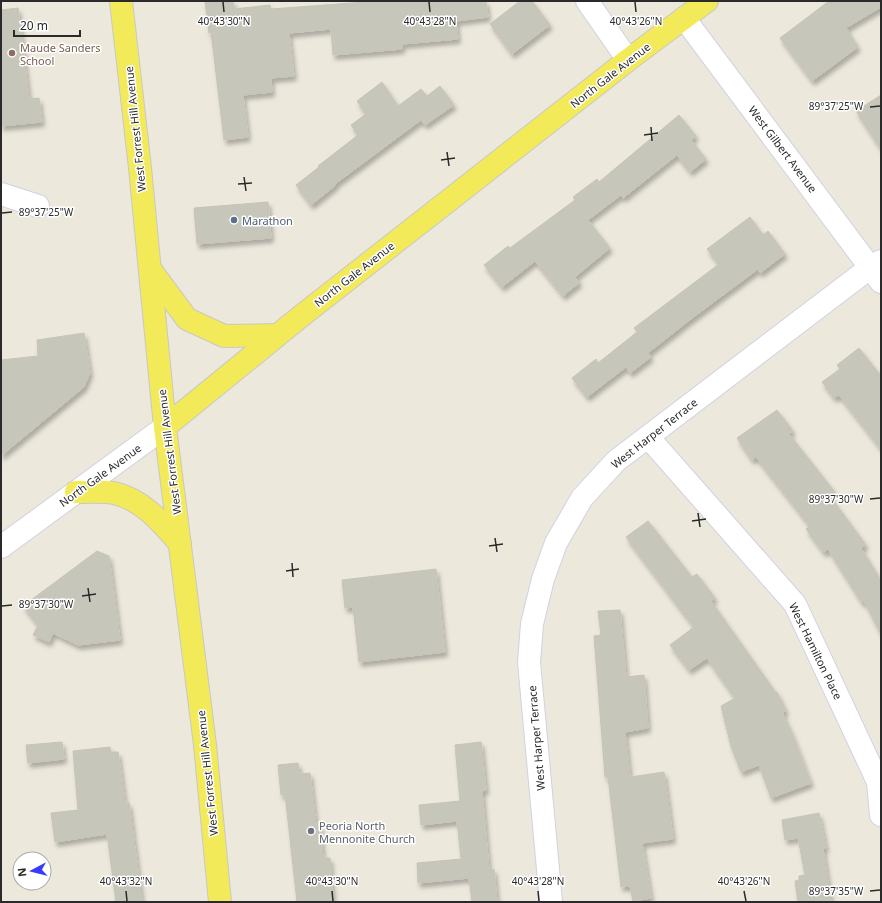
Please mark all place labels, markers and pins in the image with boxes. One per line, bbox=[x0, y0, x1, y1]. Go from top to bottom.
place label: Maude Sanders School bbox=[20, 40, 101, 68]
marker: Maude Sanders School bbox=[7, 48, 17, 58]
place label: Marathon bbox=[242, 213, 293, 228]
marker: Marathon bbox=[229, 215, 239, 225]
place label: Peoria North Mennonite Church bbox=[319, 818, 415, 846]
marker: Peoria North Mennonite Church bbox=[306, 826, 316, 836]

